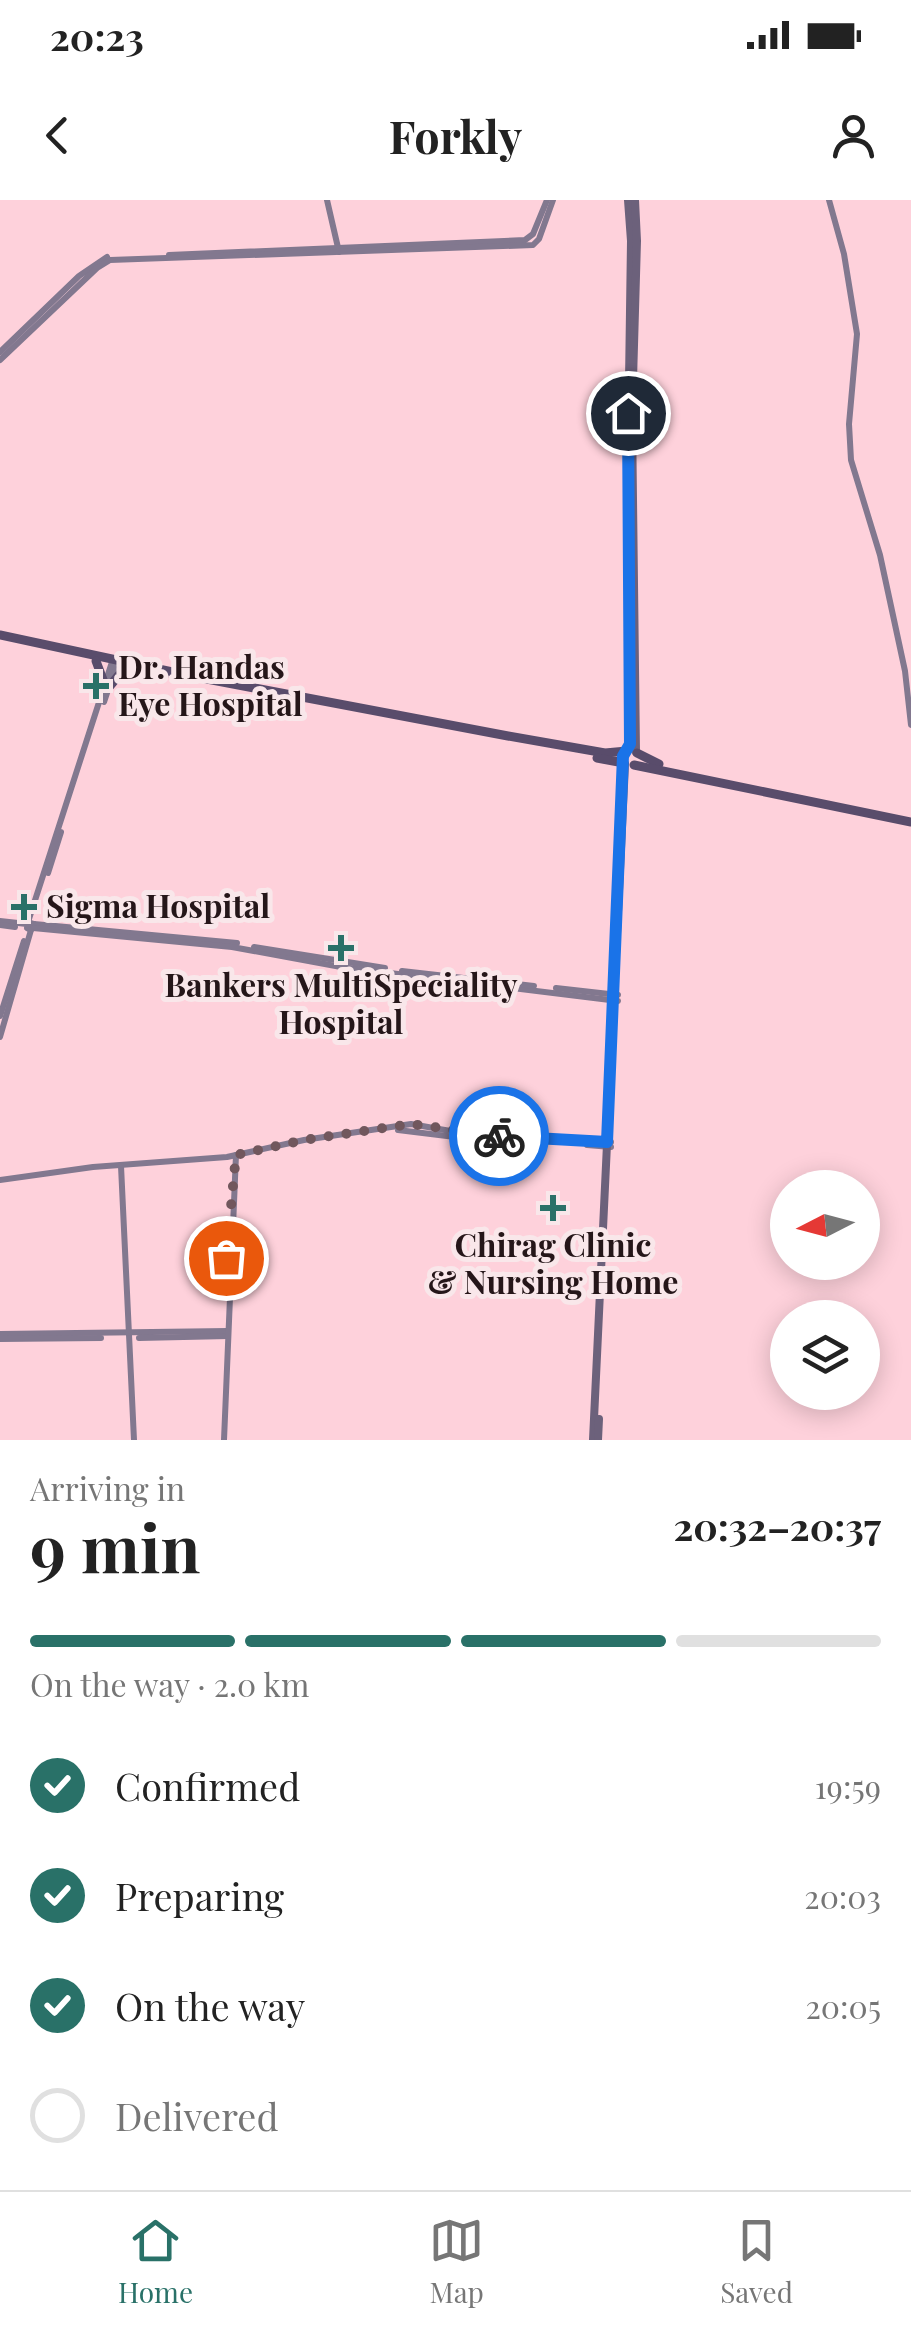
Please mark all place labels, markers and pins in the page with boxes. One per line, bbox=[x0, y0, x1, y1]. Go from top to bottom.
pin bbox=[586, 371, 671, 456]
place label: Dr. Handas Eye Hospital bbox=[118, 644, 303, 724]
marker: Dr. Handas Eye Hospital bbox=[83, 673, 109, 699]
place label: Sigma Hospital bbox=[46, 883, 270, 926]
marker: Sigma Hospital bbox=[11, 894, 37, 920]
marker: Bankers MultiSpeciality Hospital bbox=[328, 935, 354, 961]
place label: Bankers MultiSpeciality Hospital bbox=[164, 962, 518, 1042]
marker: Chirag Clinic & Nursing Home bbox=[540, 1195, 566, 1221]
pin bbox=[184, 1216, 269, 1301]
place label: Chirag Clinic & Nursing Home bbox=[428, 1222, 678, 1302]

